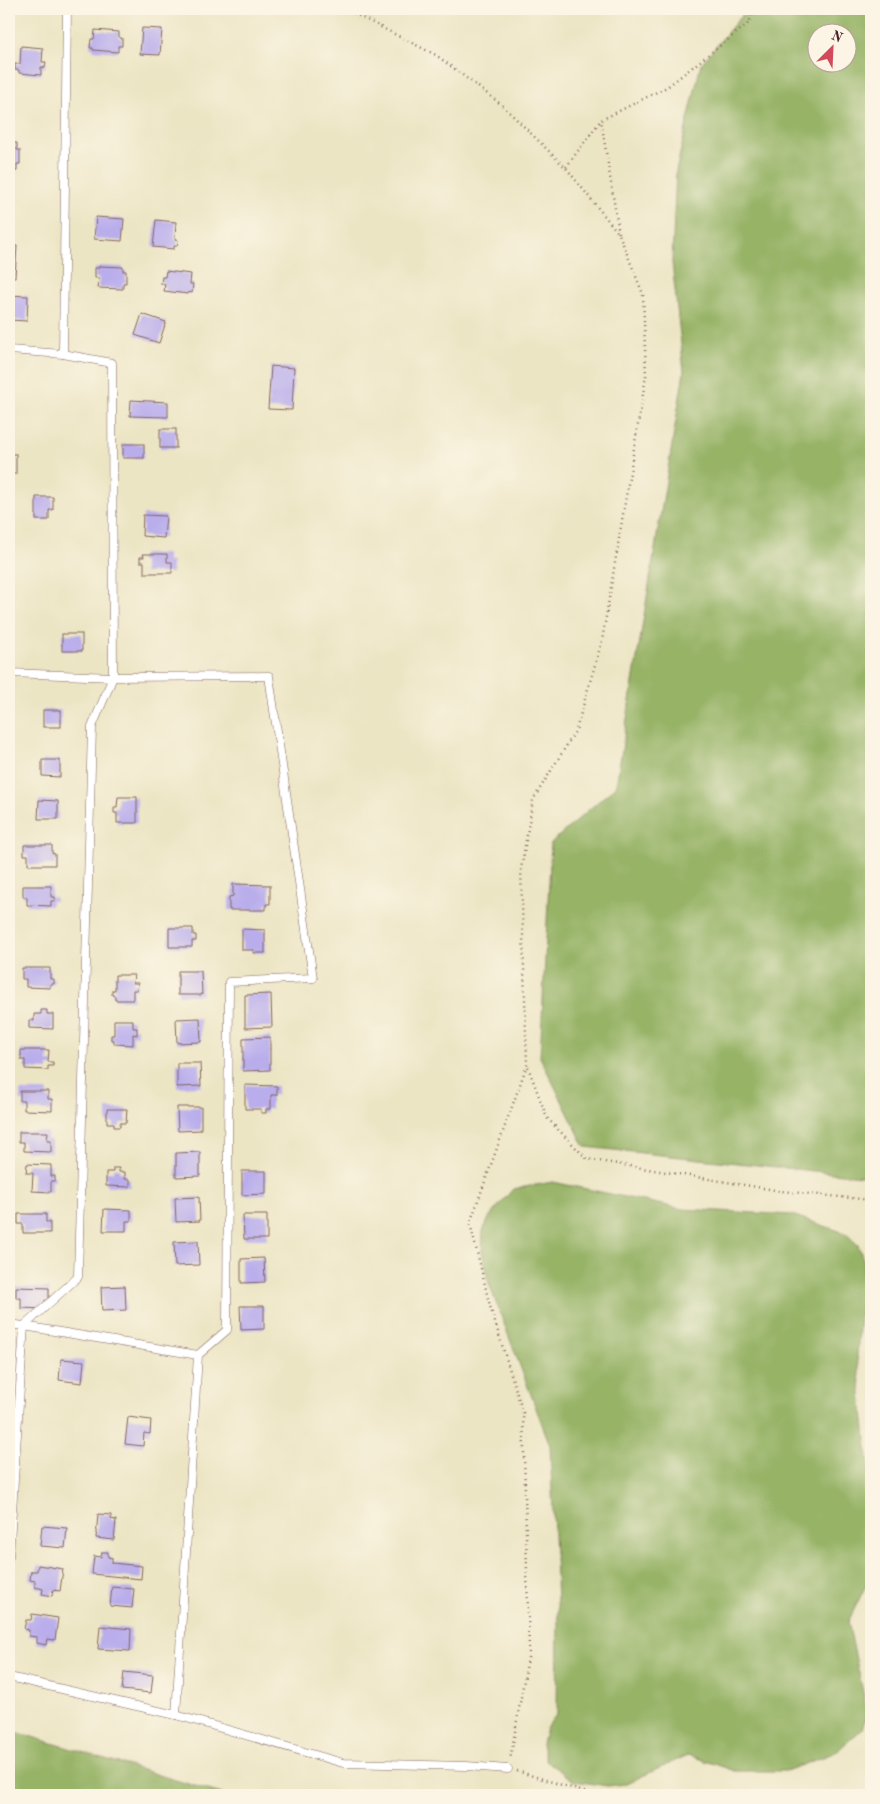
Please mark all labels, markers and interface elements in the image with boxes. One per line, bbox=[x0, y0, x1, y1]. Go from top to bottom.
north arrow bbox=[808, 22, 858, 72]
text: N bbox=[829, 28, 845, 46]

